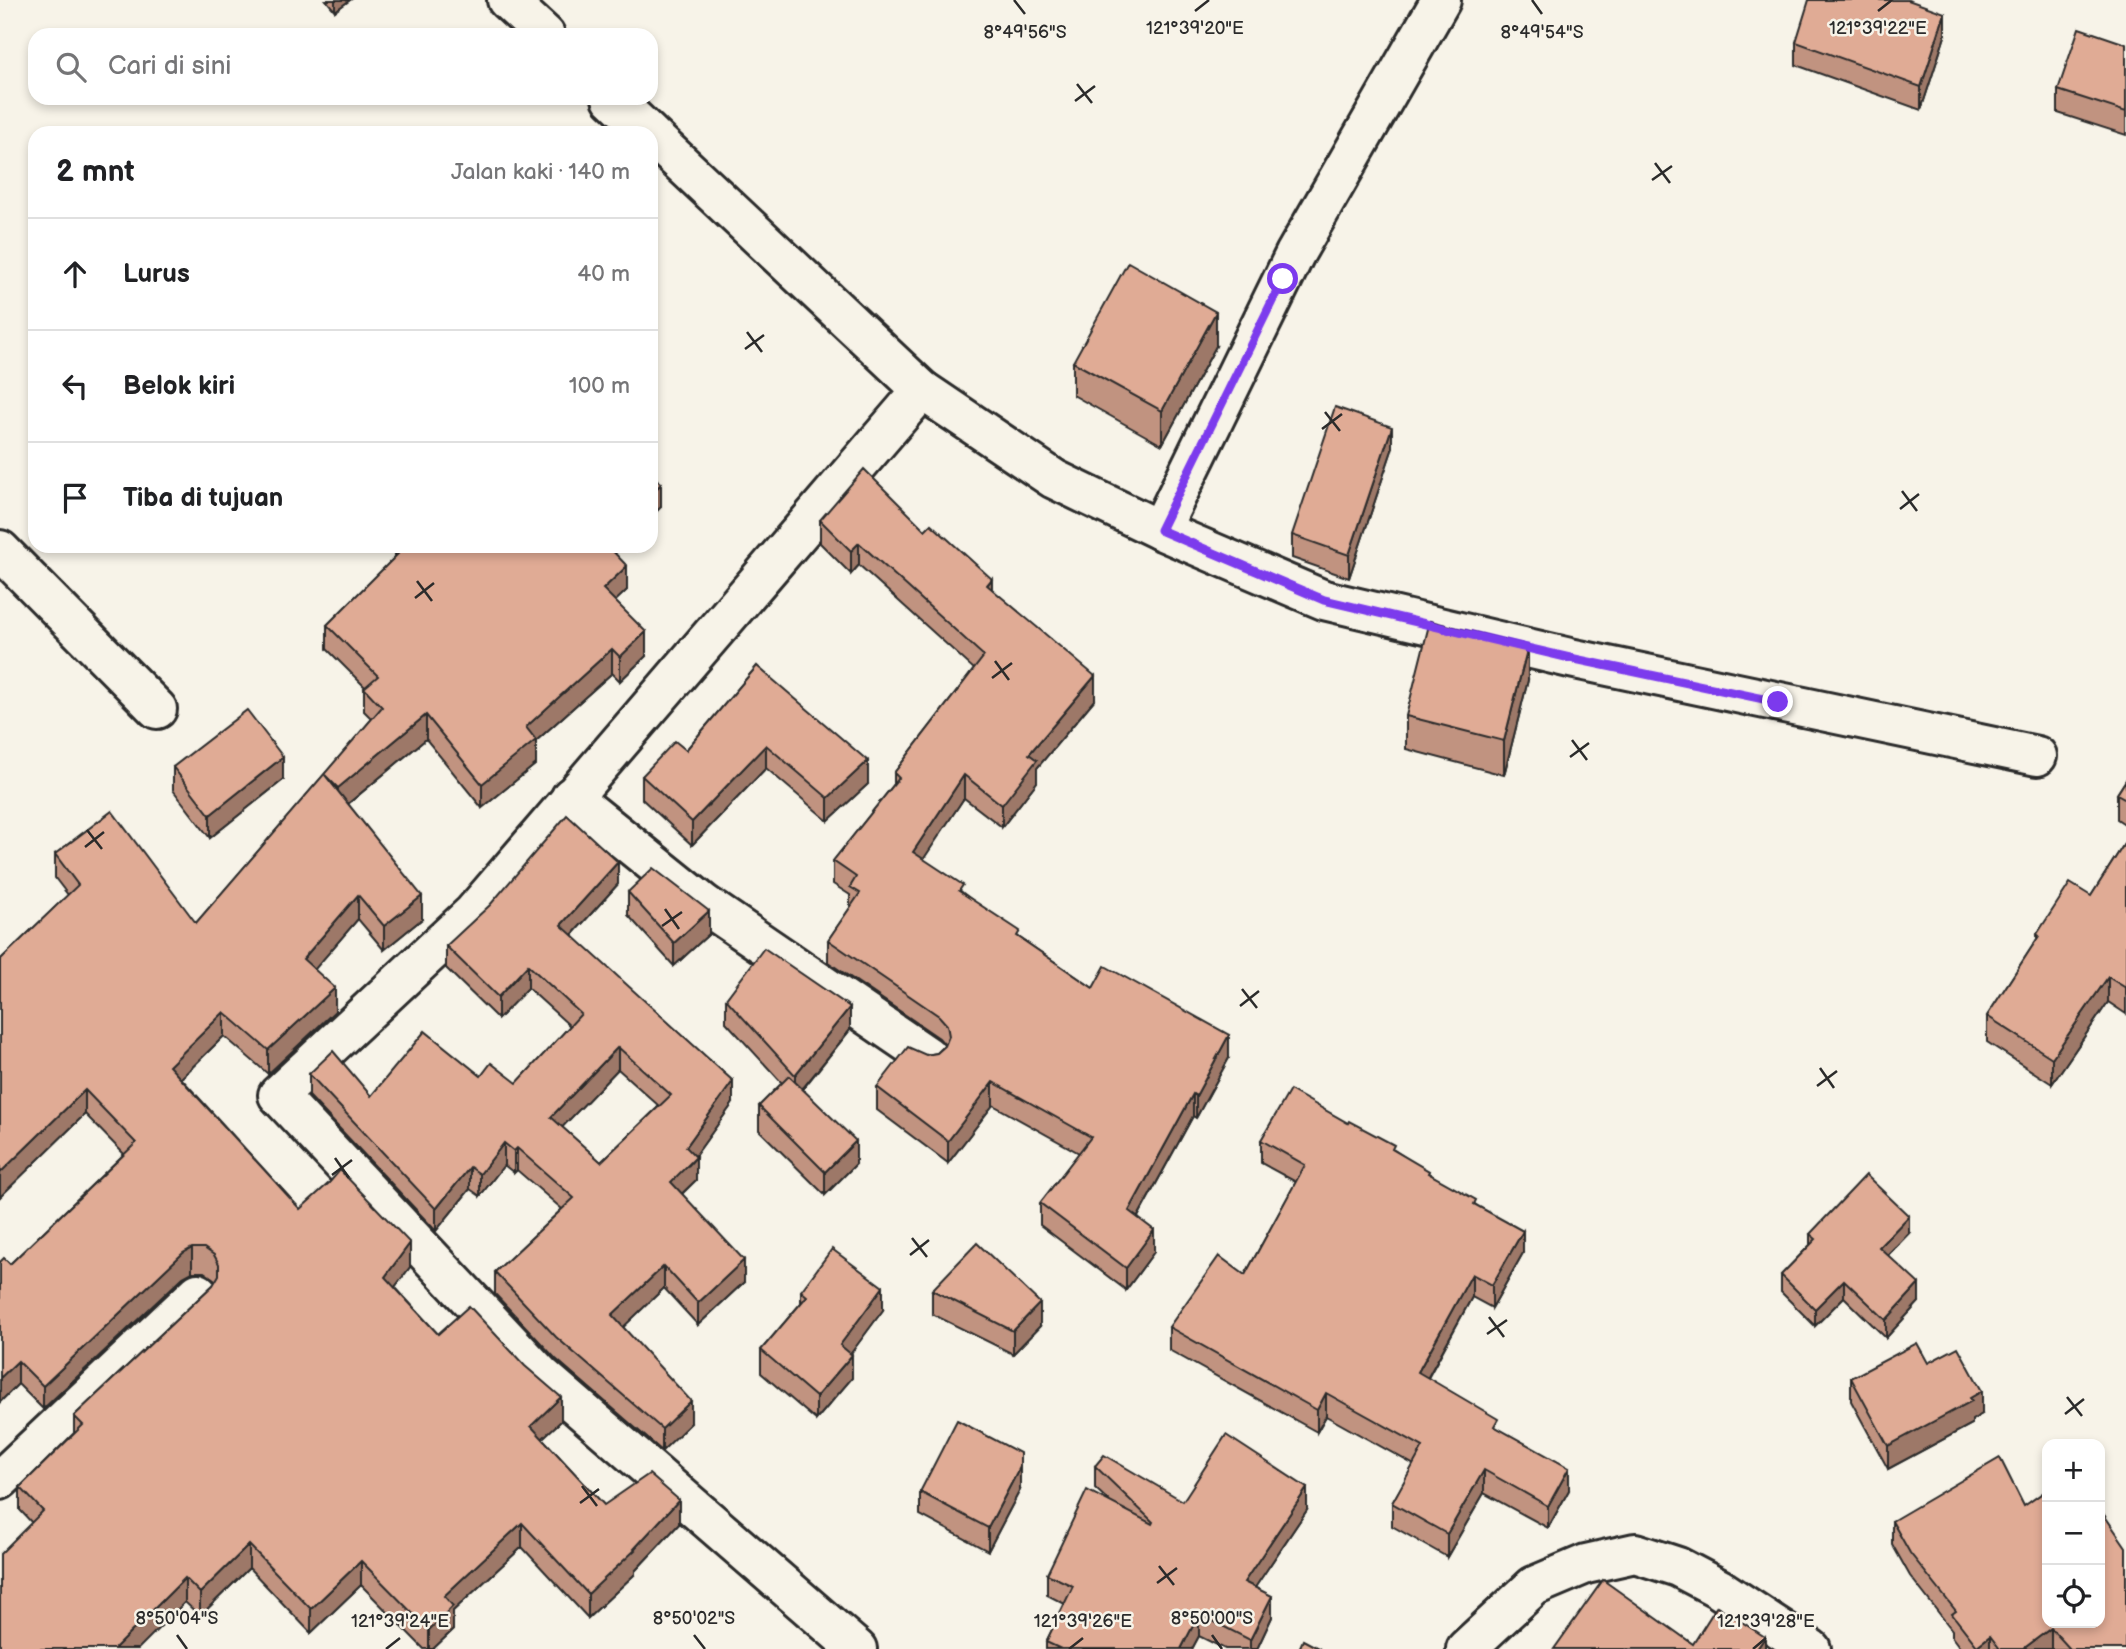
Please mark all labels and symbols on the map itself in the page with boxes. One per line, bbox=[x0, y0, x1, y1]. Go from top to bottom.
text: 121°39'20"E bbox=[1146, 18, 1244, 39]
text: 121°39'22"E bbox=[1829, 18, 1927, 39]
text: 8°49'56"S bbox=[983, 22, 1067, 43]
text: 8°49'54"S bbox=[1500, 22, 1584, 43]
route start bbox=[1267, 263, 1298, 294]
route end bbox=[1762, 686, 1793, 717]
text: 8°50'04"S bbox=[136, 1608, 219, 1629]
text: 8°50'02"S bbox=[653, 1608, 735, 1629]
text: 8°50'00"S bbox=[1171, 1608, 1253, 1629]
text: 121°39'24"E bbox=[351, 1611, 449, 1632]
text: 121°39'26"E bbox=[1034, 1611, 1132, 1632]
text: 121°39'28"E bbox=[1717, 1611, 1815, 1632]

